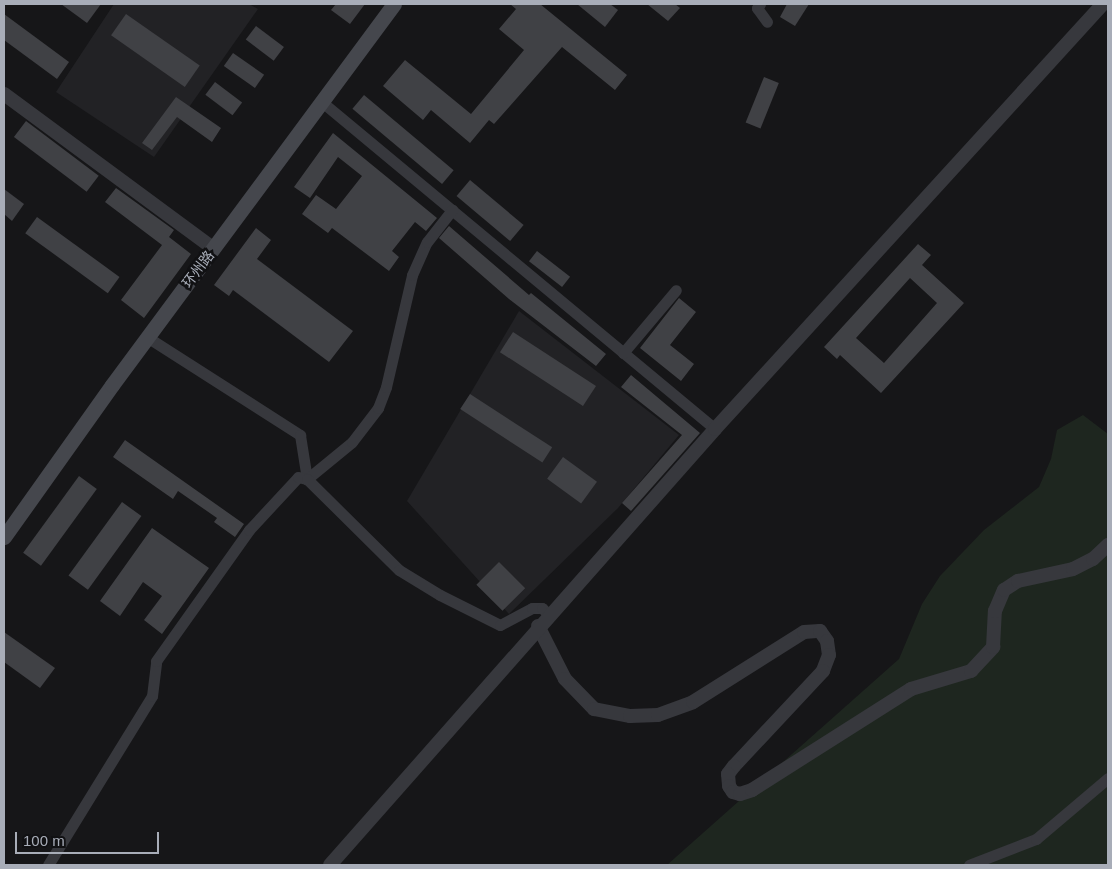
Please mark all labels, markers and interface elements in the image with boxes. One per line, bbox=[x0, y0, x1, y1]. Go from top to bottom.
street label: 环州路 bbox=[179, 247, 217, 291]
scale bar bbox=[18, 822, 161, 854]
text: 100 m bbox=[23, 832, 65, 849]

